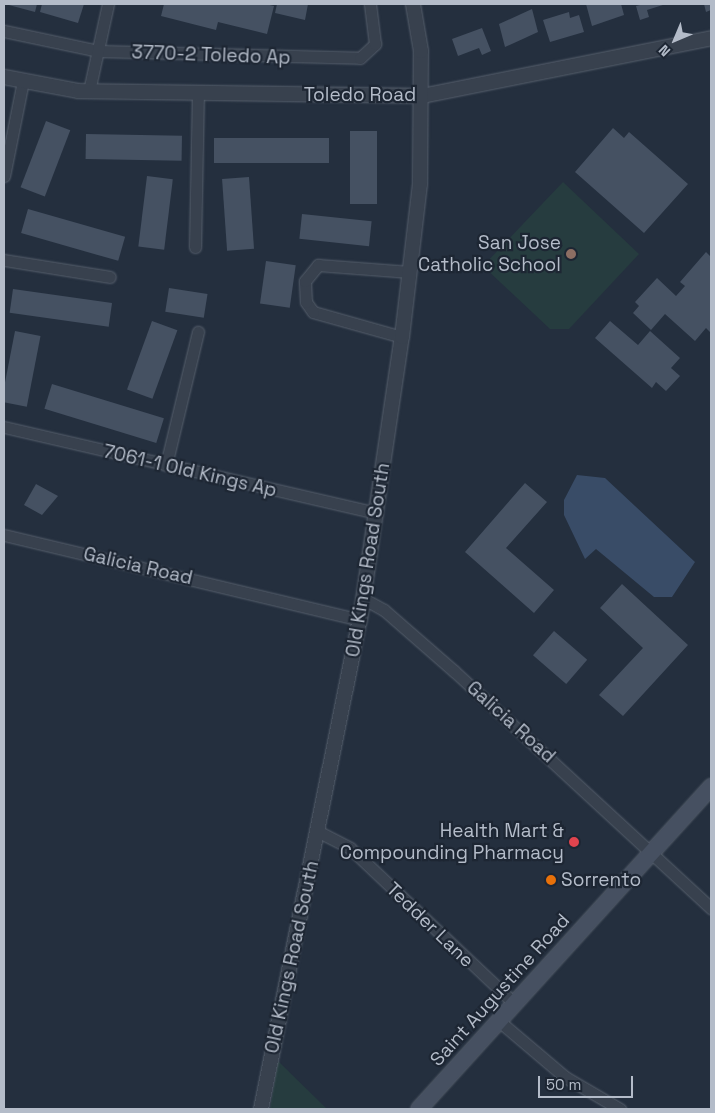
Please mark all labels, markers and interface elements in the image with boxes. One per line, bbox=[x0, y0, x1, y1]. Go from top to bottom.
north arrow bbox=[650, 15, 700, 65]
street label: 3770-2 Toledo Ap bbox=[131, 41, 291, 69]
text: N bbox=[655, 41, 674, 60]
street label: Toledo Road bbox=[304, 84, 416, 106]
place label: San Jose Catholic School bbox=[418, 232, 561, 276]
marker: San Jose Catholic School bbox=[565, 248, 577, 260]
street label: 7061-1 Old Kings Ap bbox=[101, 440, 279, 502]
street label: Old Kings Road South bbox=[341, 461, 395, 659]
street label: Galicia Road bbox=[81, 542, 195, 590]
street label: Galicia Road bbox=[462, 676, 560, 768]
place label: Health Mart & Compounding Pharmacy bbox=[340, 820, 564, 864]
marker: Health Mart & Compounding Pharmacy bbox=[568, 836, 580, 848]
street label: Old Kings Road South bbox=[260, 859, 324, 1055]
place label: Sorrento bbox=[561, 869, 641, 891]
marker: Sorrento bbox=[545, 874, 557, 886]
street label: Tedder Lane bbox=[382, 878, 478, 972]
street label: Saint Augustine Road bbox=[426, 909, 574, 1071]
scale bar bbox=[540, 1066, 635, 1098]
text: 50 m bbox=[546, 1075, 581, 1094]

